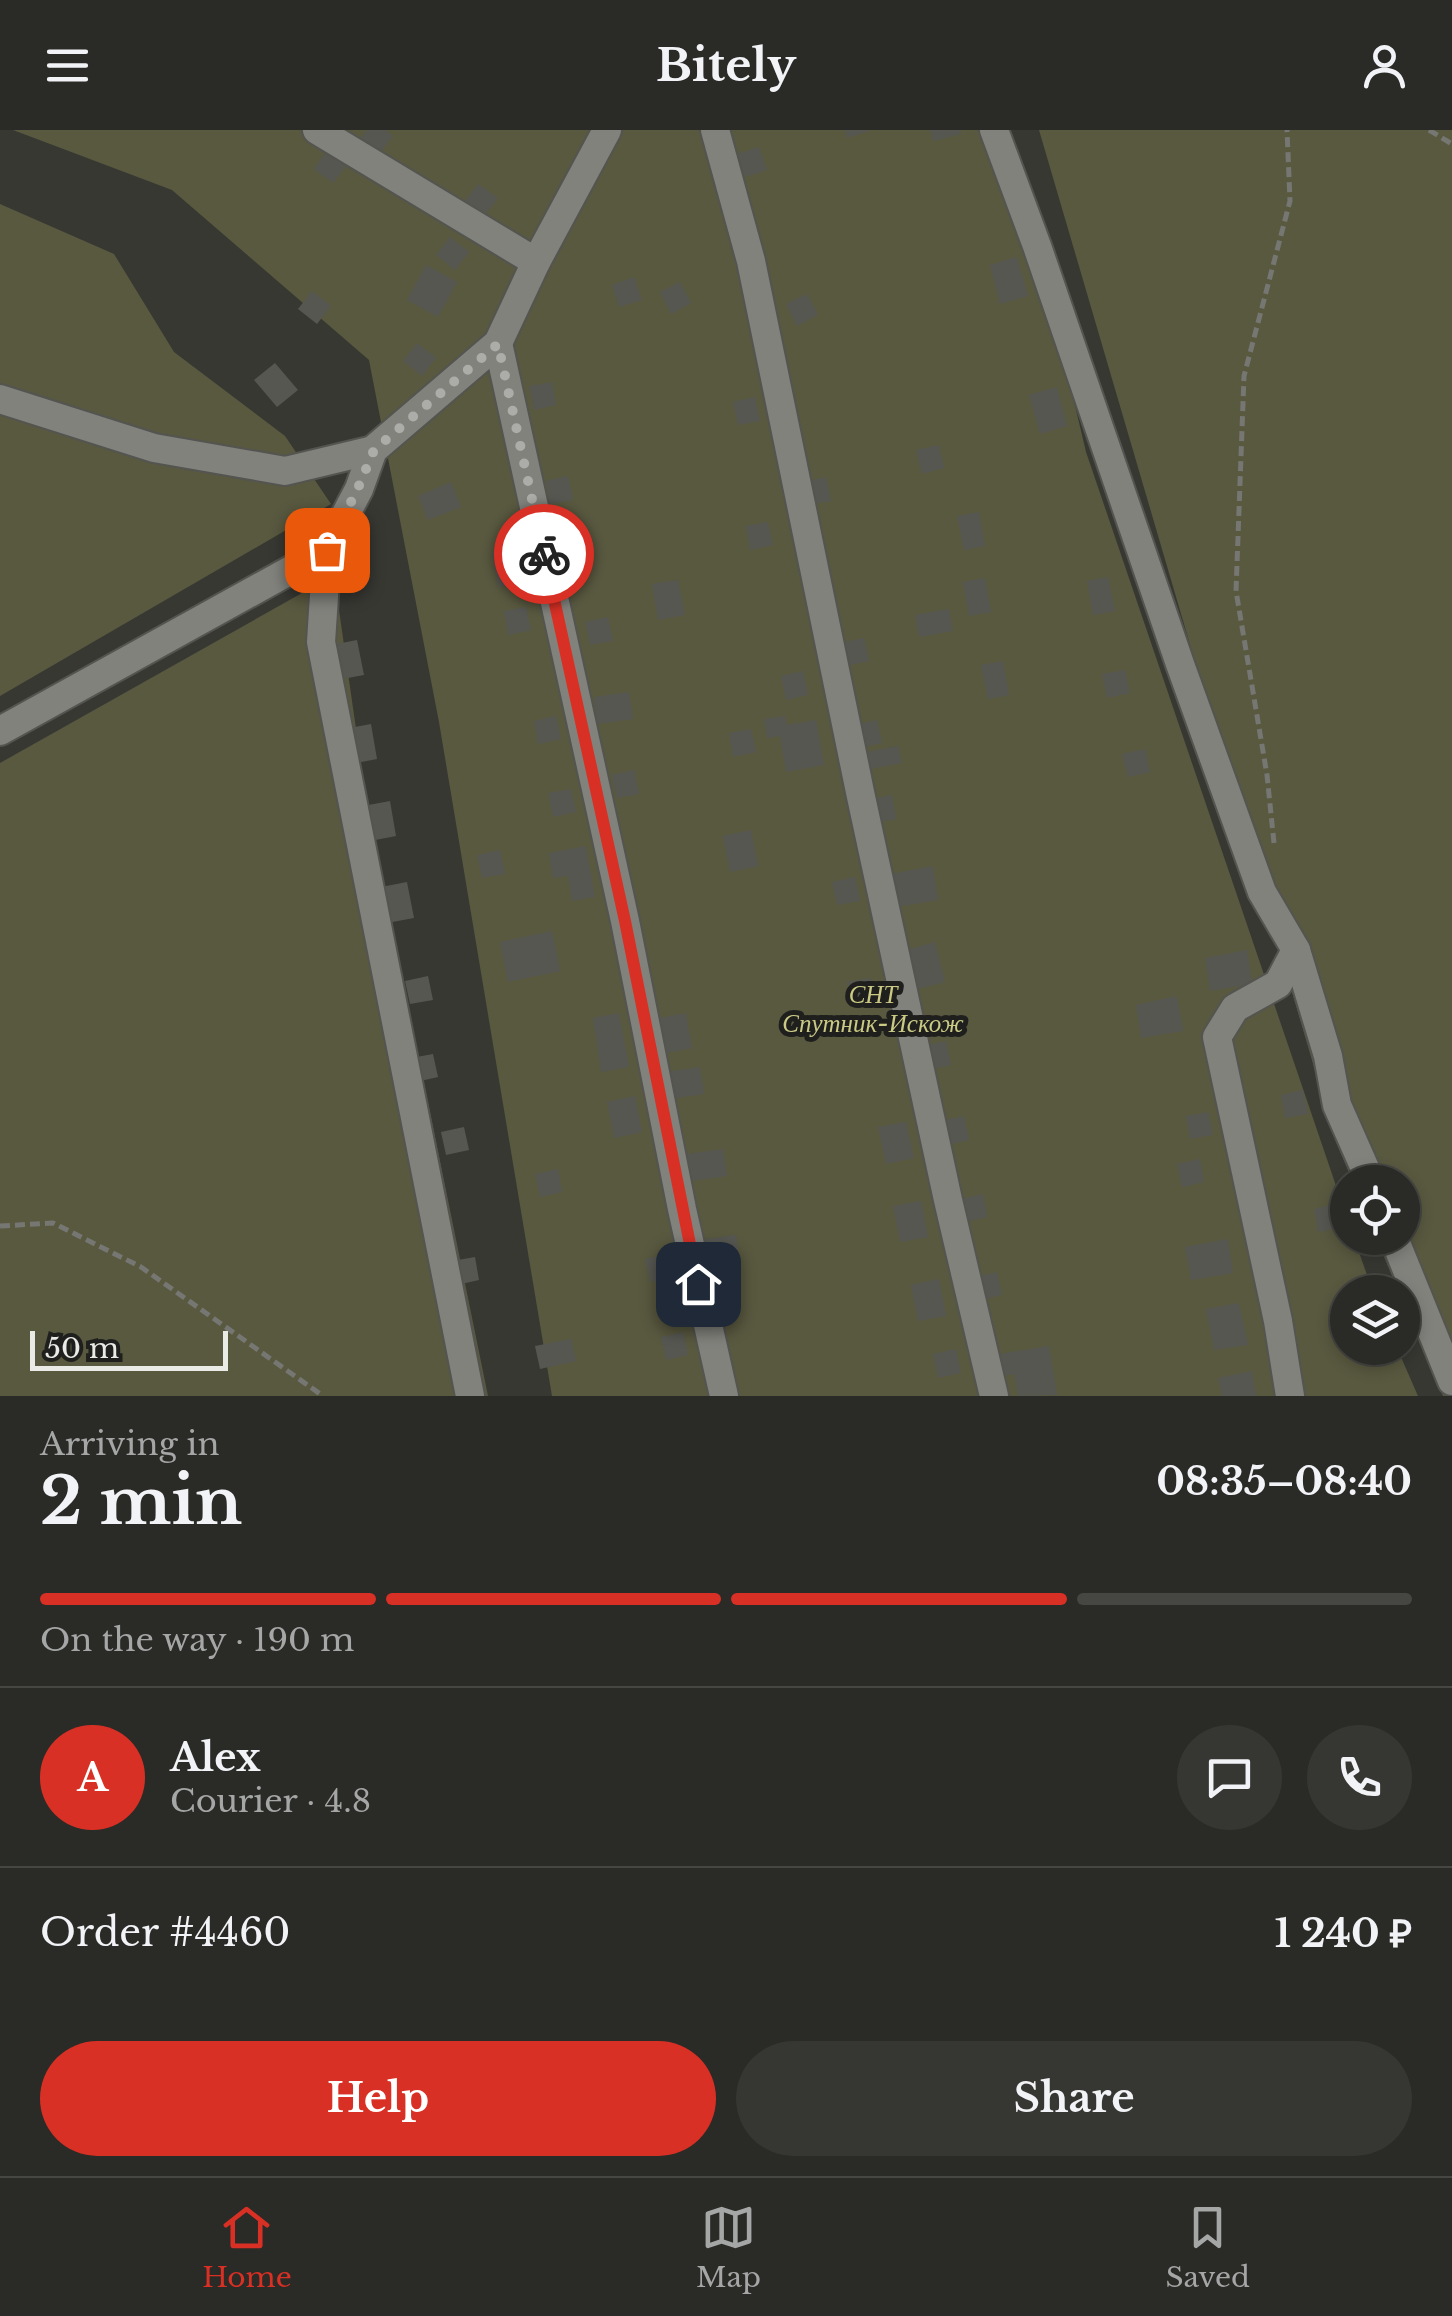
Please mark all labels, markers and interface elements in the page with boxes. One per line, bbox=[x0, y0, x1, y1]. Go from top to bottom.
text: Bitely bbox=[656, 37, 796, 93]
icon: menu bbox=[40, 38, 95, 93]
icon: person bbox=[1357, 38, 1412, 93]
courier bbox=[494, 504, 594, 604]
pin bbox=[285, 508, 370, 593]
icon: bag bbox=[300, 523, 355, 578]
icon: bike bbox=[517, 527, 572, 582]
park label: СНТ Спутник-Искож bbox=[782, 979, 964, 1039]
map controls bbox=[1330, 1165, 1420, 1365]
button: locate bbox=[1330, 1165, 1420, 1255]
pin bbox=[656, 1242, 741, 1327]
icon: home bbox=[671, 1257, 726, 1312]
button: layers bbox=[1330, 1275, 1420, 1365]
scale bar bbox=[30, 1326, 228, 1370]
text: 50 m bbox=[45, 1331, 119, 1366]
text: Arriving in bbox=[40, 1424, 219, 1464]
text: 08:35–08:40 bbox=[1156, 1458, 1412, 1505]
text: 2 min bbox=[40, 1461, 242, 1542]
text: On the way · 190 m bbox=[40, 1620, 354, 1660]
button: chat bbox=[1177, 1725, 1282, 1830]
button: phone bbox=[1307, 1725, 1412, 1830]
text: Alex bbox=[170, 1734, 261, 1781]
text: A bbox=[77, 1754, 108, 1801]
text: Courier · 4.8 bbox=[170, 1781, 371, 1821]
text: Order #4460 bbox=[40, 1909, 291, 1956]
text: 1 240 ₽ bbox=[1274, 1910, 1412, 1957]
button: Help bbox=[40, 2041, 716, 2156]
button: Share bbox=[736, 2041, 1412, 2156]
tab: Home bbox=[202, 2200, 292, 2295]
tab: Map bbox=[696, 2200, 761, 2295]
tab: Saved bbox=[1165, 2200, 1250, 2295]

